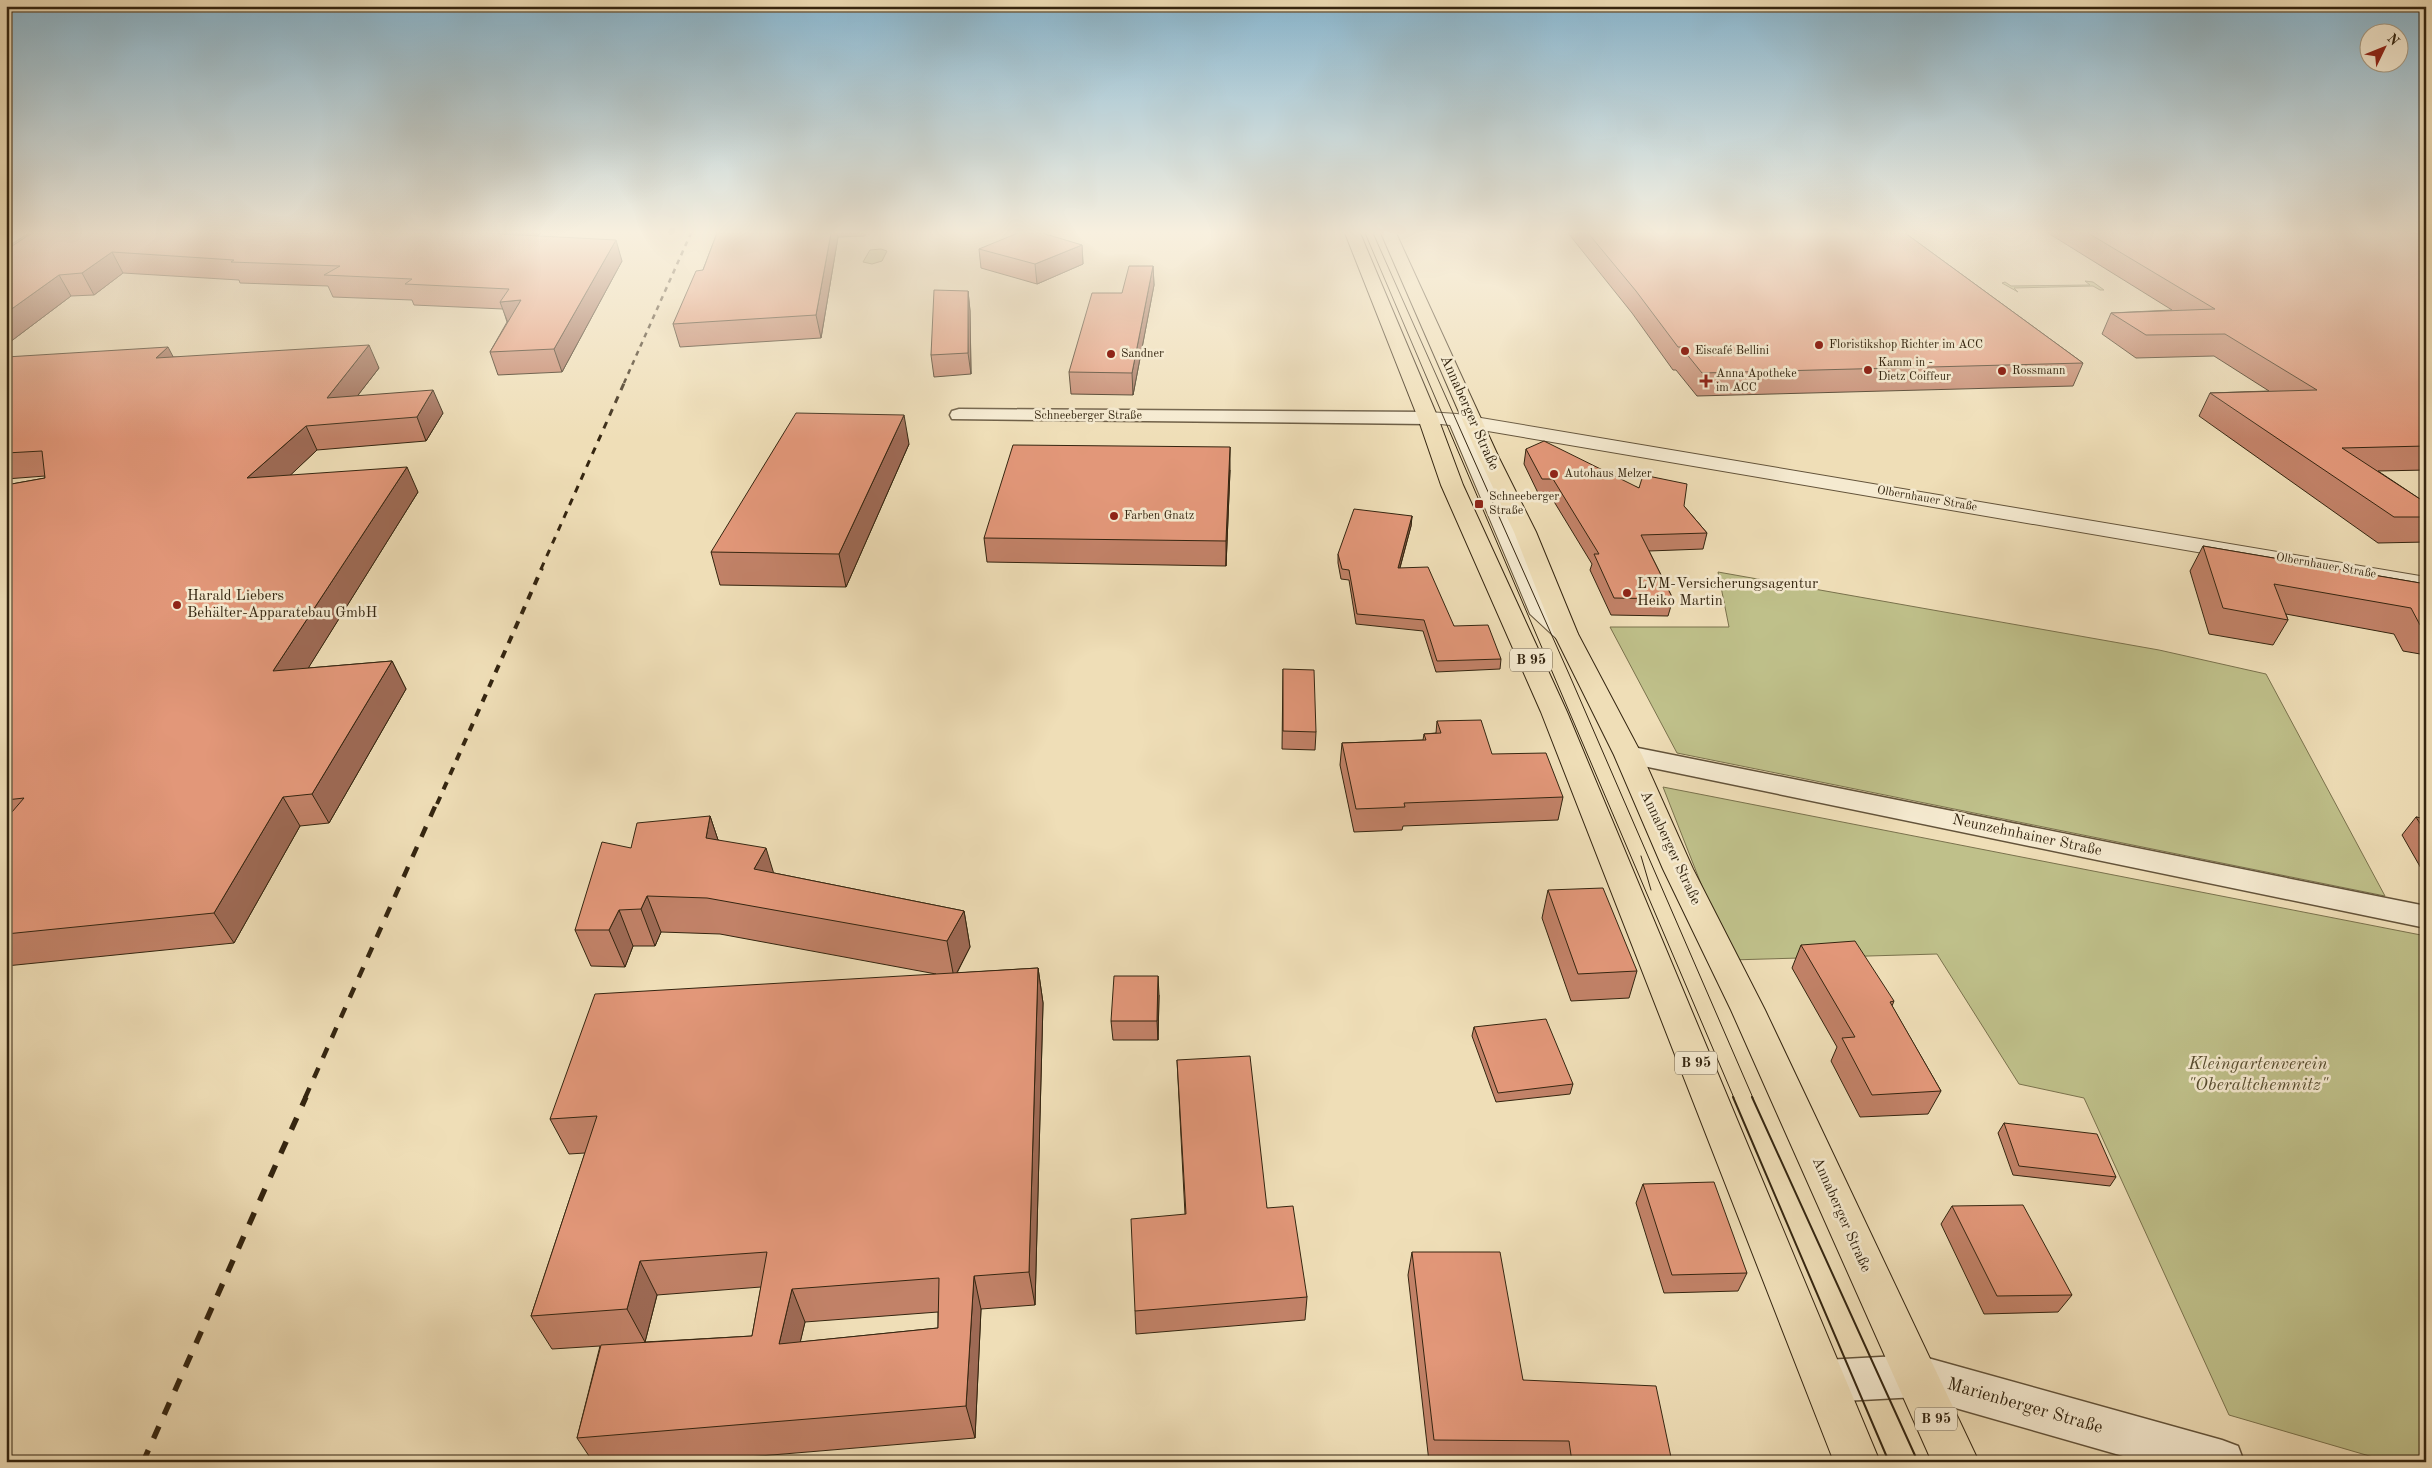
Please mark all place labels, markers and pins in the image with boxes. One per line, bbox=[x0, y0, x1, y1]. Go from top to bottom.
marker: Floristikshop Richter im ACC bbox=[1813, 339, 1825, 351]
place label: Floristikshop Richter im ACC bbox=[1829, 339, 1983, 351]
marker: Eiscafé Bellini bbox=[1679, 345, 1691, 357]
place label: Eiscafé Bellini bbox=[1695, 345, 1769, 357]
marker: Sandner bbox=[1105, 348, 1117, 360]
place label: Sandner bbox=[1121, 348, 1164, 360]
place label: Kamm in - Dietz Coiffeur bbox=[1878, 357, 1951, 383]
marker: Kamm in - Dietz Coiffeur bbox=[1862, 364, 1874, 376]
marker: Rossmann bbox=[1996, 365, 2008, 377]
place label: Rossmann bbox=[2012, 365, 2066, 377]
place label: Anna Apotheke im ACC bbox=[1716, 368, 1797, 394]
marker: Anna Apotheke im ACC bbox=[1700, 375, 1712, 387]
marker: Autohaus Melzer bbox=[1548, 468, 1560, 480]
place label: Autohaus Melzer bbox=[1564, 468, 1652, 480]
place label: Schneeberger Straße bbox=[1489, 491, 1559, 517]
marker: Schneeberger Straße bbox=[1473, 498, 1485, 510]
marker: Farben Gnatz bbox=[1108, 510, 1120, 522]
place label: Farben Gnatz bbox=[1124, 510, 1194, 522]
place label: LVM-Versicherungsagentur Heiko Martin bbox=[1637, 577, 1818, 609]
marker: LVM-Versicherungsagentur Heiko Martin bbox=[1621, 587, 1633, 599]
place label: Harald Liebers Behälter-Apparatebau GmbH bbox=[187, 589, 378, 621]
marker: Harald Liebers Behälter-Apparatebau GmbH bbox=[171, 599, 183, 611]

